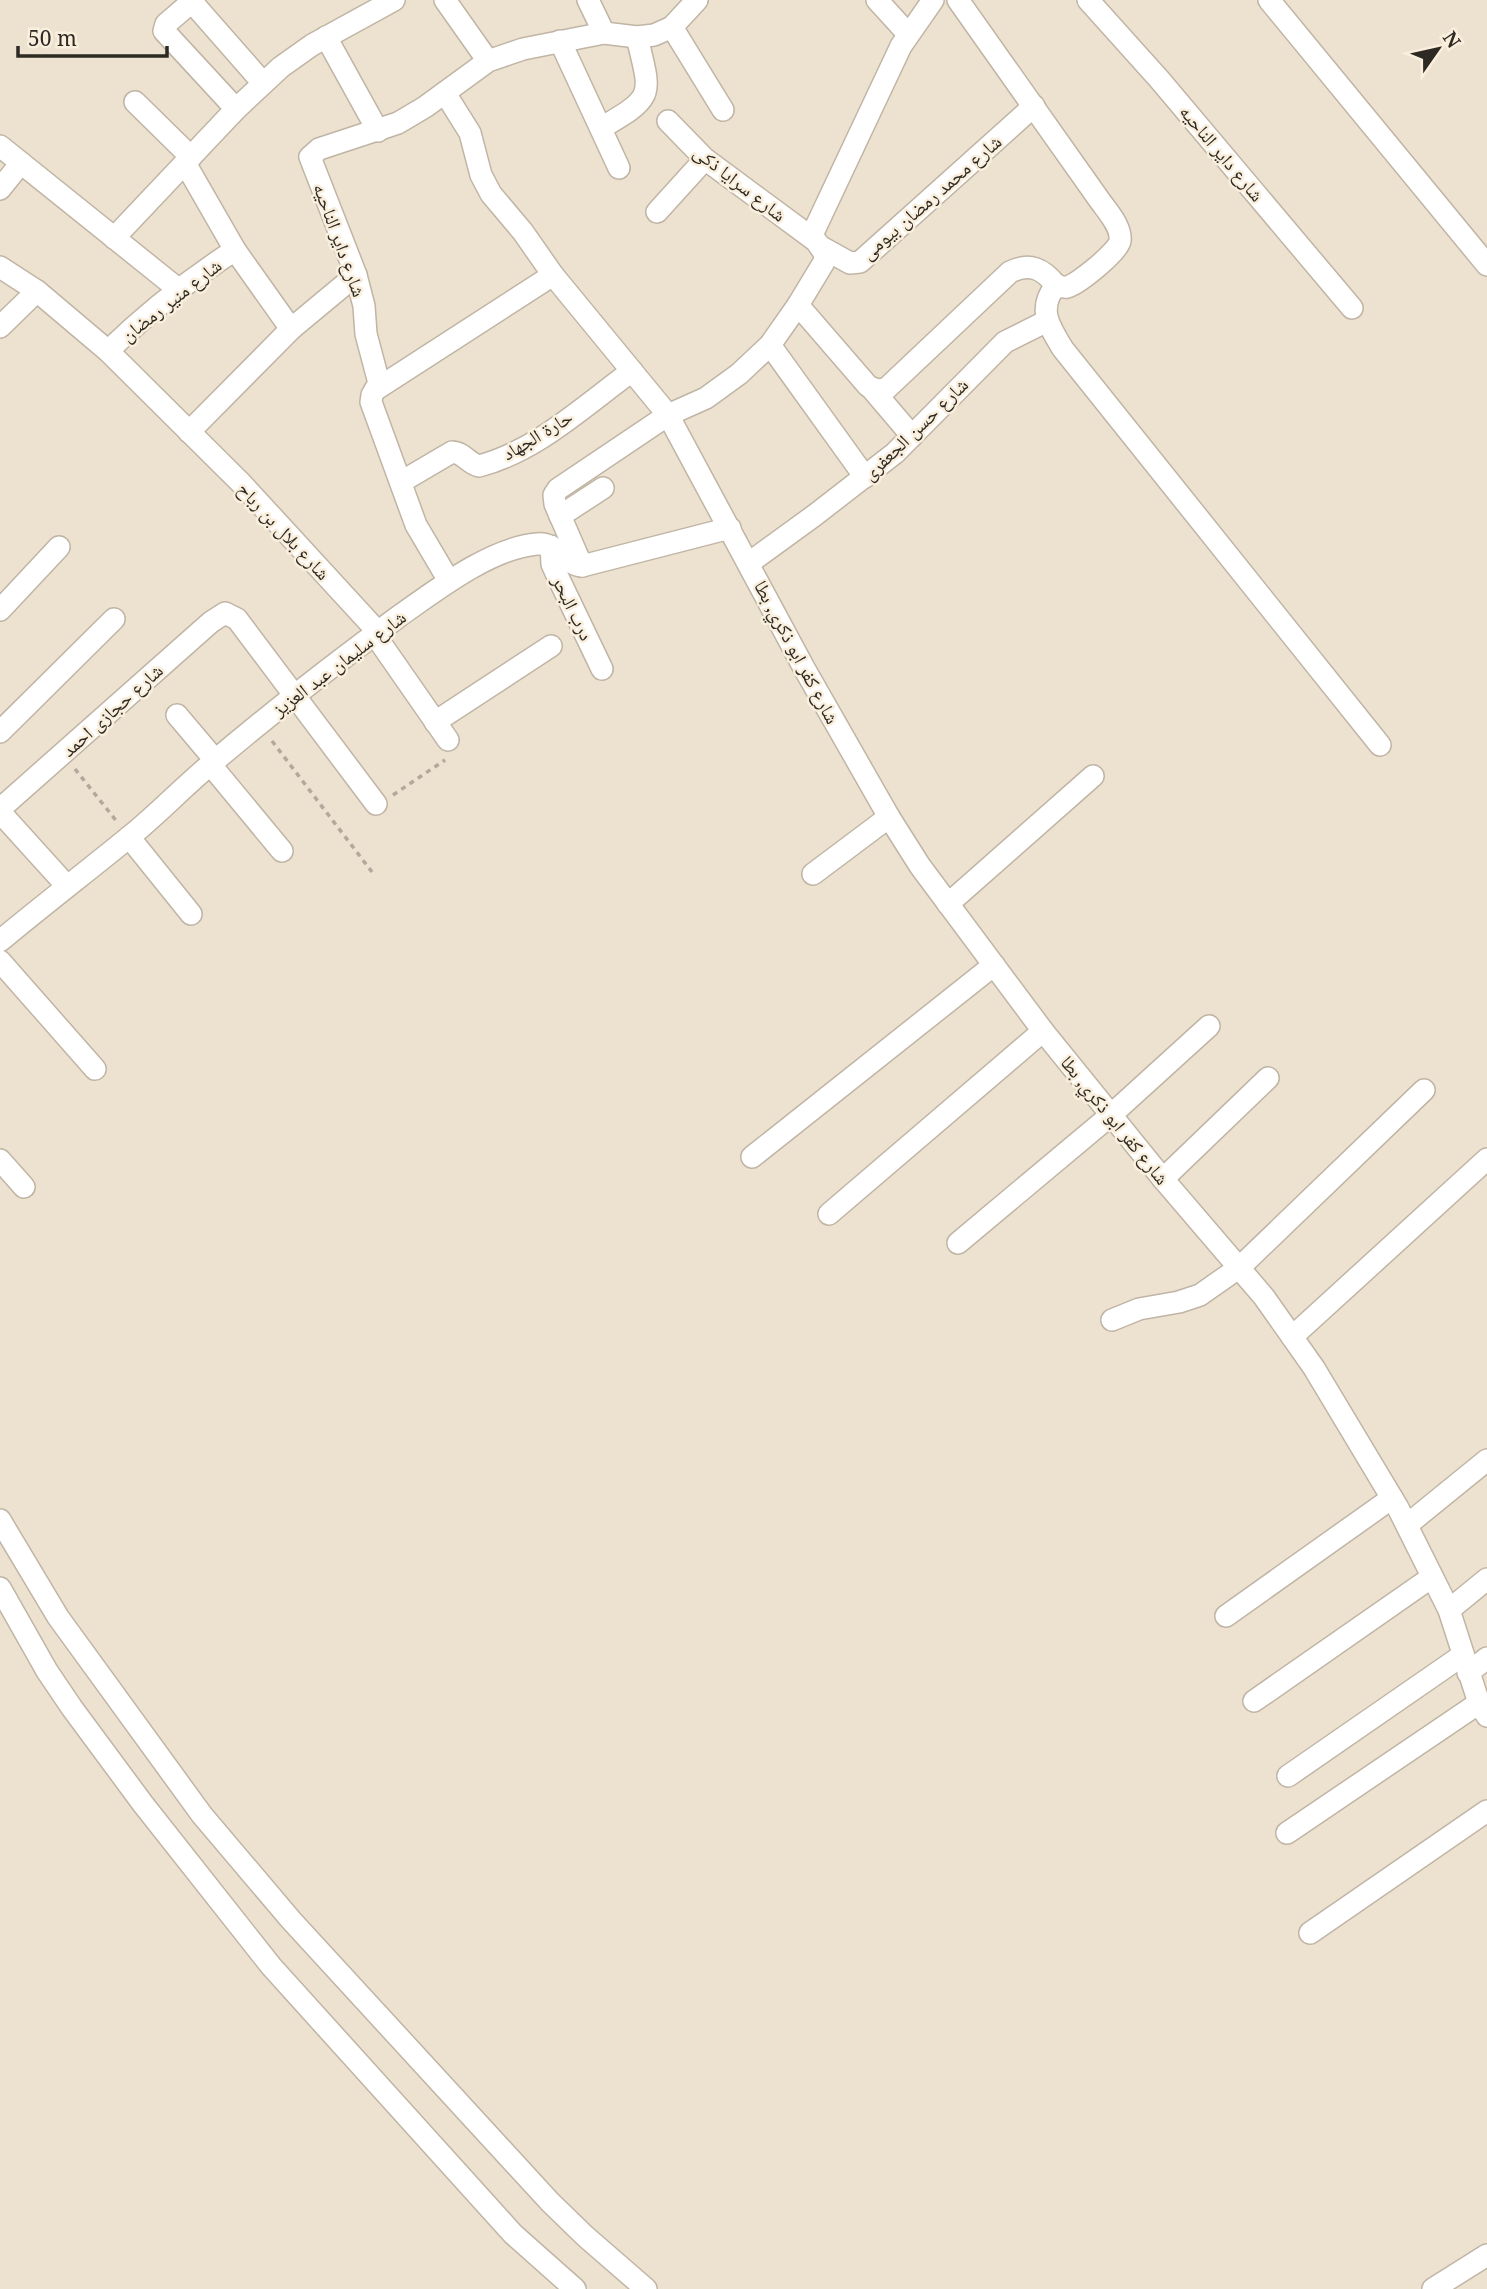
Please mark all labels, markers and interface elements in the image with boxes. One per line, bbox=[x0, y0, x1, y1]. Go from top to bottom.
scale bar bbox=[18, 14, 166, 58]
north arrow bbox=[1403, 14, 1473, 84]
text: 50 m bbox=[28, 24, 77, 52]
text: N bbox=[1437, 26, 1467, 53]
street label: شارع داير الناحيه bbox=[1174, 99, 1270, 207]
street label: شارع محمد رمضان بيومى bbox=[855, 129, 1007, 265]
street label: شارع سرايا ذكى bbox=[688, 139, 792, 227]
street label: شارع داير الناحيه bbox=[307, 180, 373, 300]
street label: شارع منير رمضان bbox=[115, 252, 227, 348]
street label: شارع حسن الجعفرى bbox=[856, 372, 974, 486]
street label: حارة الجهاد bbox=[497, 404, 577, 466]
street label: شارع بلال بن رباح bbox=[232, 476, 336, 586]
street label: درب البحر bbox=[546, 570, 600, 645]
street label: شارع كفر ابو ذكري, بطا bbox=[746, 576, 846, 730]
street label: شارع سليمان عبد العزيز bbox=[266, 604, 411, 722]
street label: شارع حجازى احمد bbox=[56, 657, 168, 763]
street label: شارع كفر ابو ذكري, بطا bbox=[1053, 1050, 1175, 1192]

